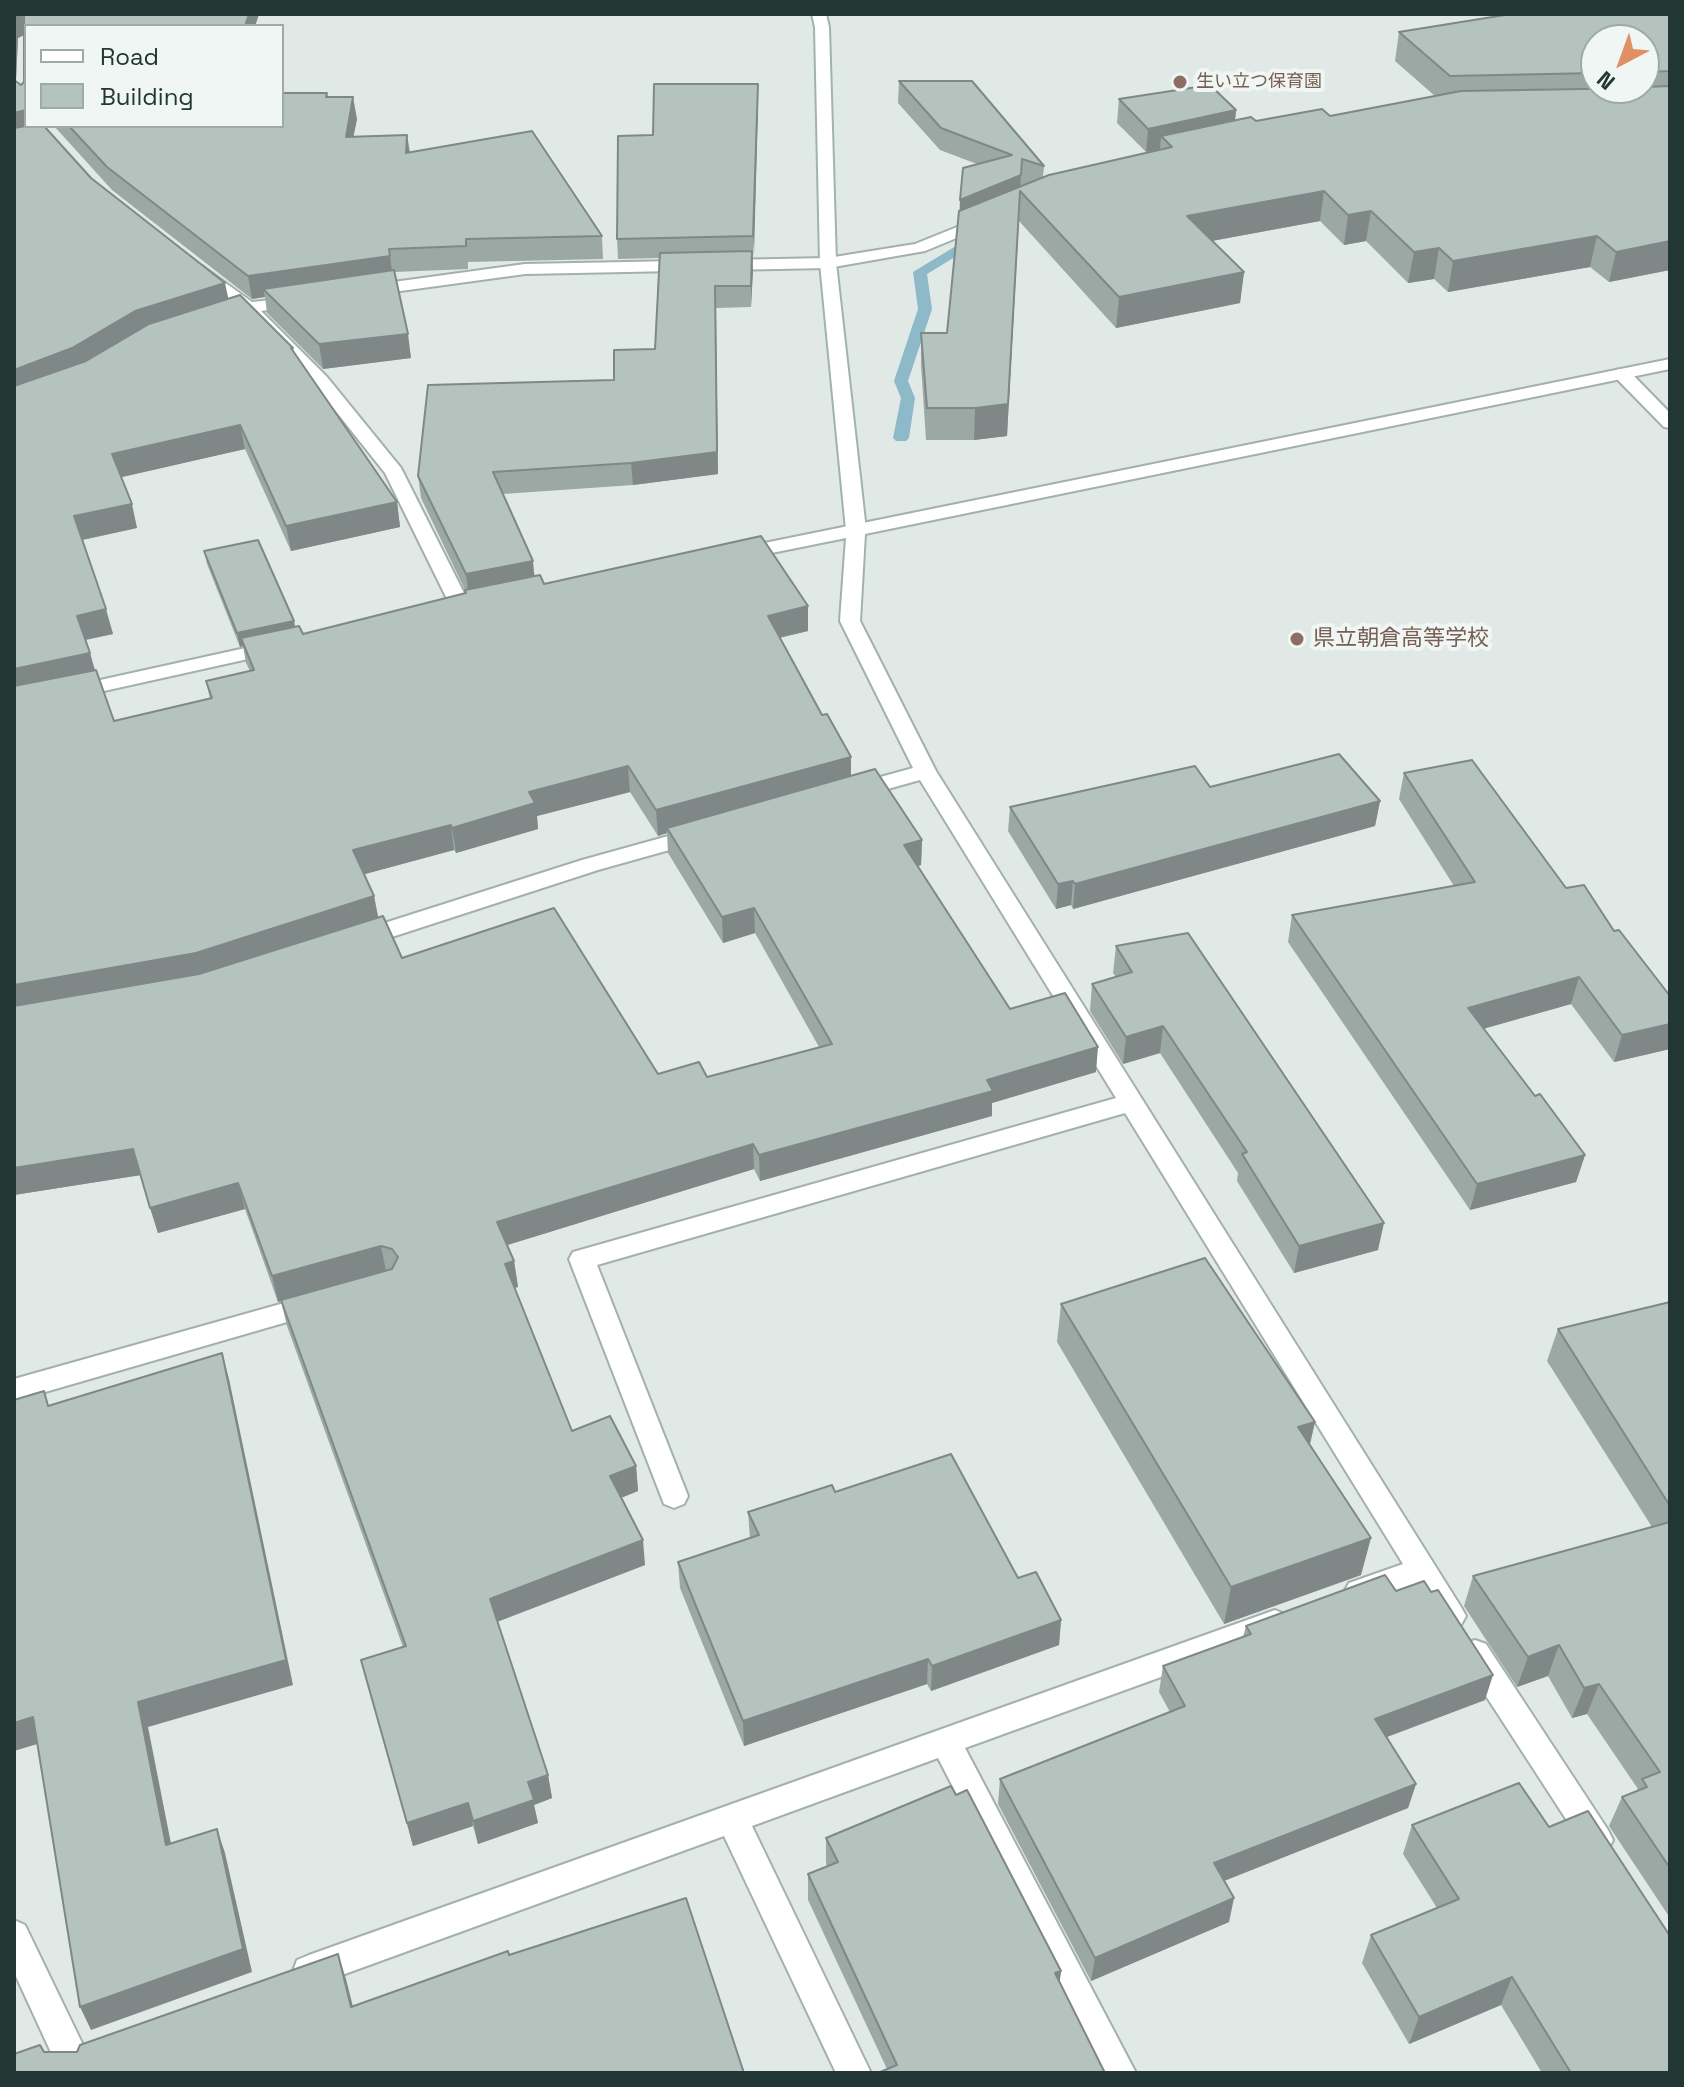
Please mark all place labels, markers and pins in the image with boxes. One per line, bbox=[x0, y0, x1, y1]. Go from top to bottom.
place label: 生い立つ保育園 bbox=[1196, 71, 1322, 93]
marker: 生い立つ保育園 bbox=[1171, 73, 1189, 91]
place label: 県立朝倉高等学校 bbox=[1313, 626, 1489, 652]
marker: 県立朝倉高等学校 bbox=[1288, 630, 1306, 648]

